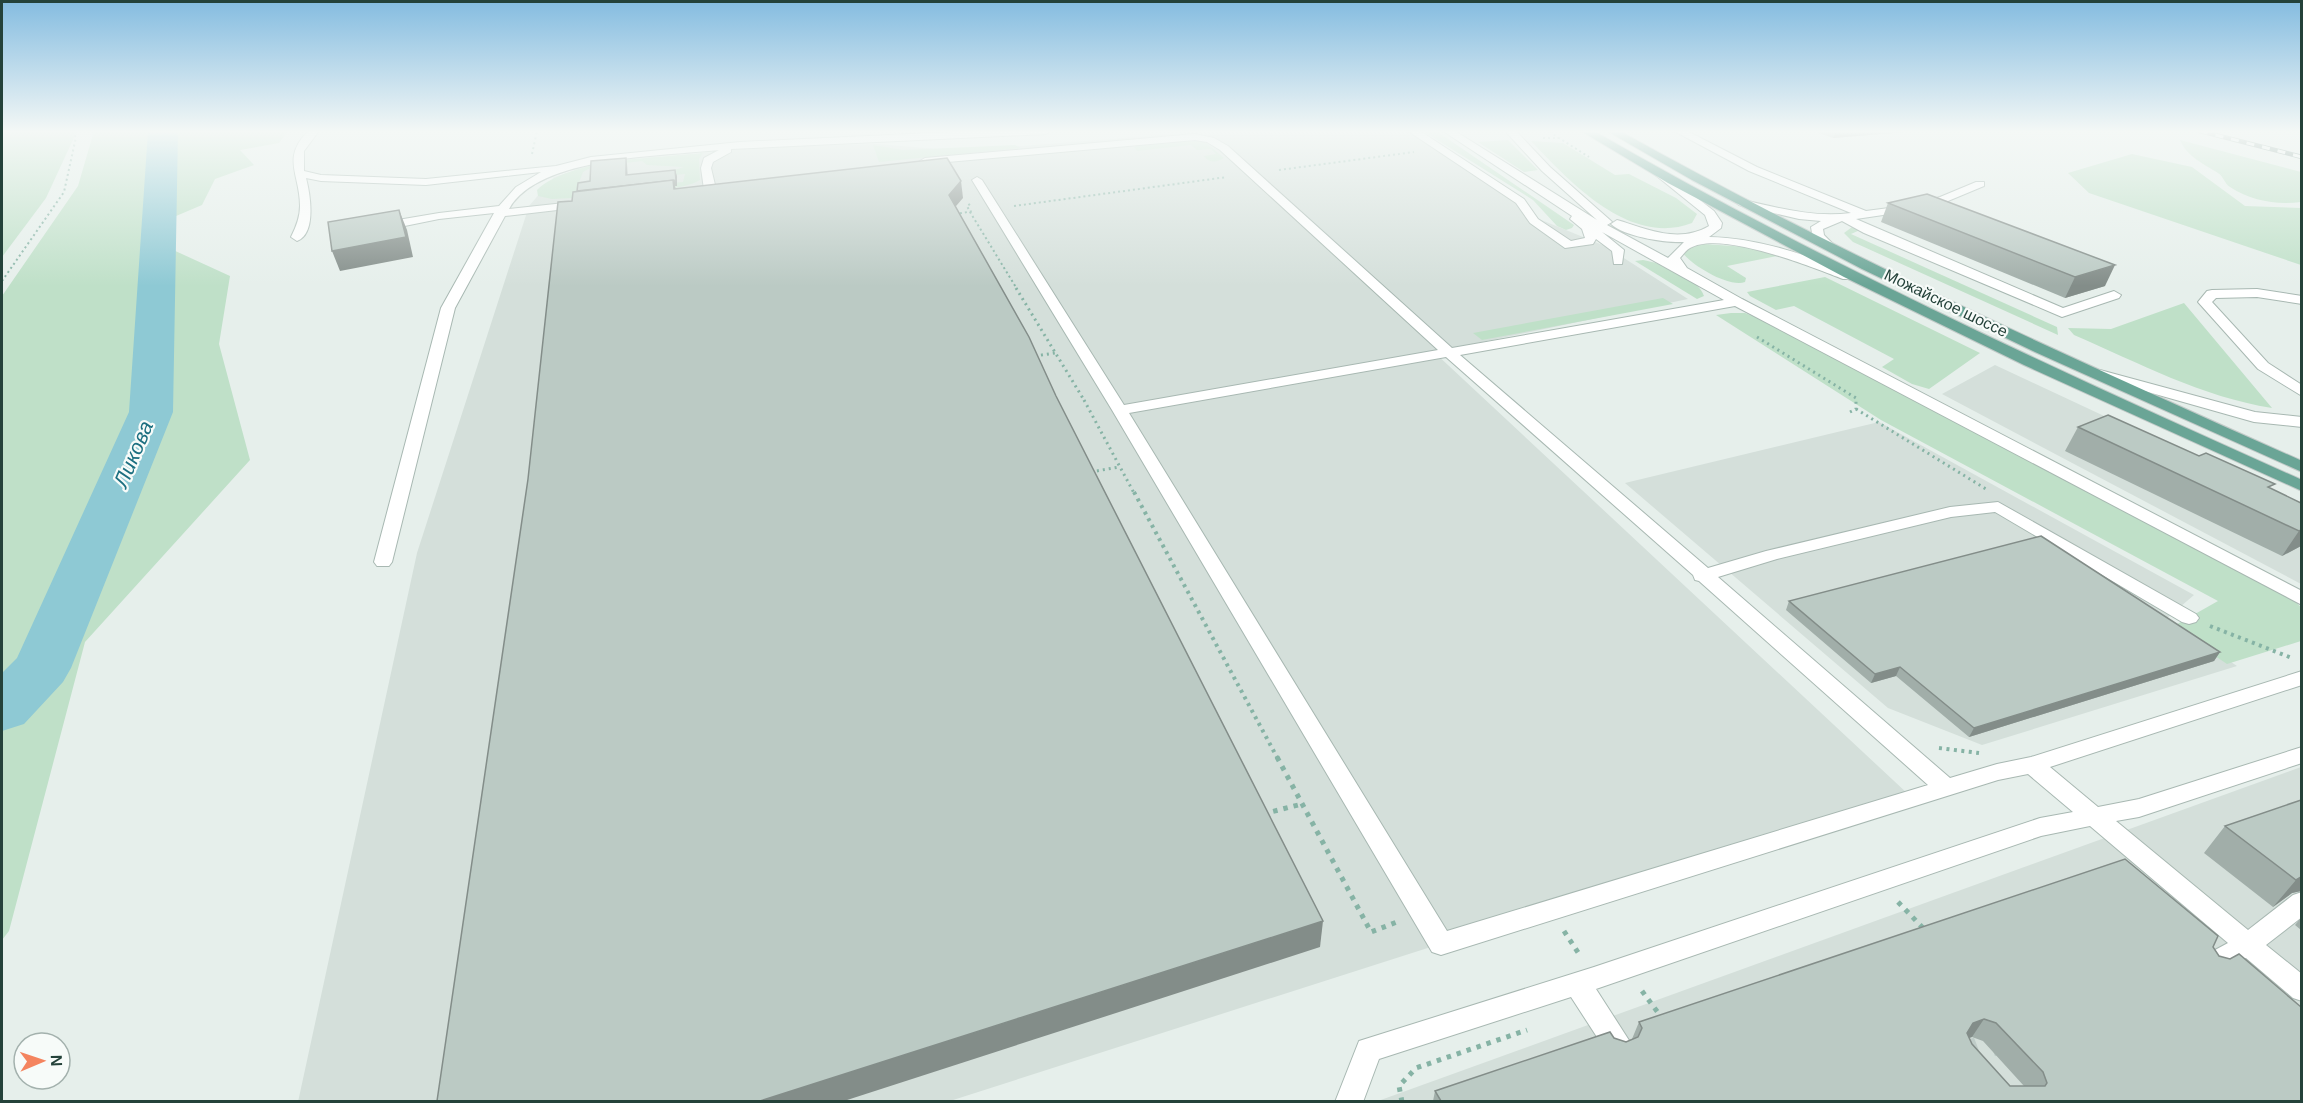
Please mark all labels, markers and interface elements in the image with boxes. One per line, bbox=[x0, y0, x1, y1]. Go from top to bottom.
street label: Можайское шоссе bbox=[1882, 266, 2010, 340]
water label: Ликова bbox=[108, 417, 157, 492]
north arrow bbox=[12, 1031, 72, 1091]
text: N bbox=[48, 1054, 65, 1067]

